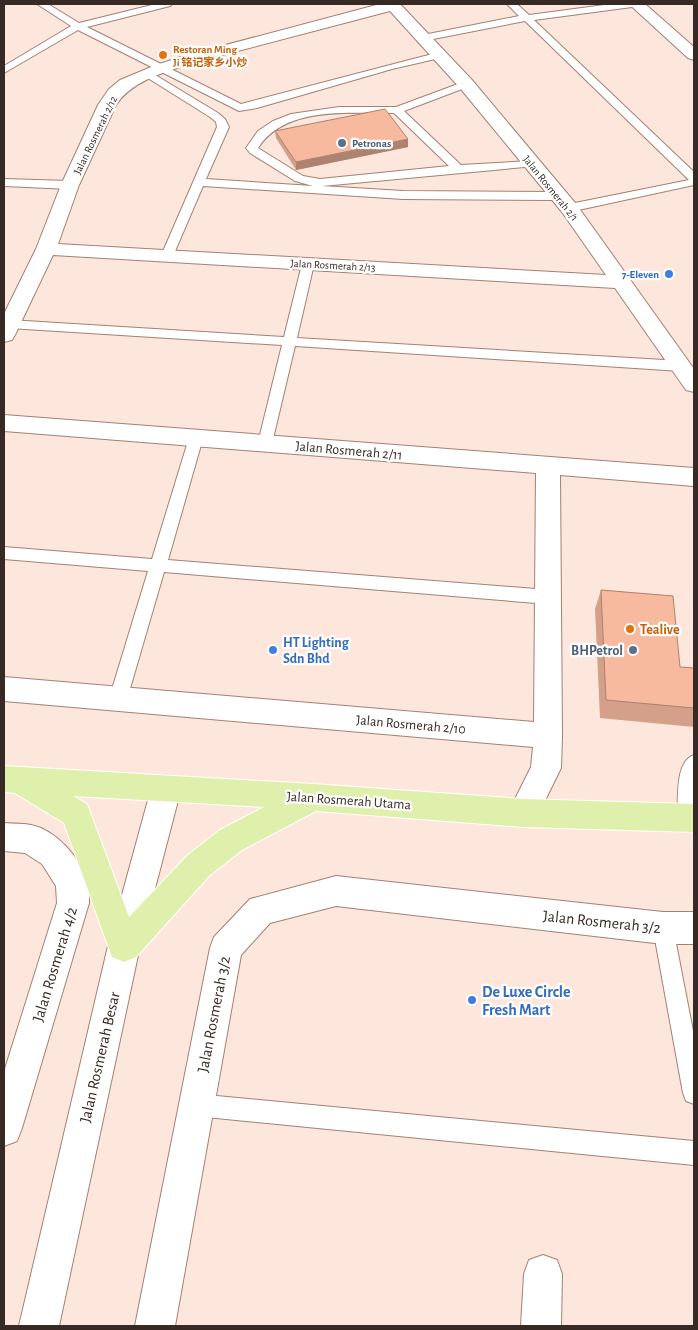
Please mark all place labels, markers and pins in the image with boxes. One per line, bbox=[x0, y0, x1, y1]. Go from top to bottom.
place label: Restoran Ming Ji 铭记家乡小炒 bbox=[173, 44, 247, 68]
marker: Restoran Ming Ji 铭记家乡小炒 bbox=[157, 49, 169, 61]
marker: Petronas bbox=[336, 137, 348, 149]
place label: Petronas bbox=[352, 138, 391, 149]
marker: 7-Eleven bbox=[663, 268, 675, 280]
place label: 7-Eleven bbox=[622, 269, 659, 280]
marker: Tealive bbox=[624, 623, 636, 635]
place label: Tealive bbox=[640, 623, 680, 637]
place label: HT Lighting Sdn Bhd bbox=[283, 636, 350, 666]
marker: HT Lighting Sdn Bhd bbox=[267, 644, 279, 656]
place label: BHPetrol bbox=[571, 644, 623, 658]
marker: BHPetrol bbox=[627, 644, 639, 656]
place label: De Luxe Circle Fresh Mart bbox=[482, 984, 571, 1018]
marker: De Luxe Circle Fresh Mart bbox=[466, 994, 478, 1006]

